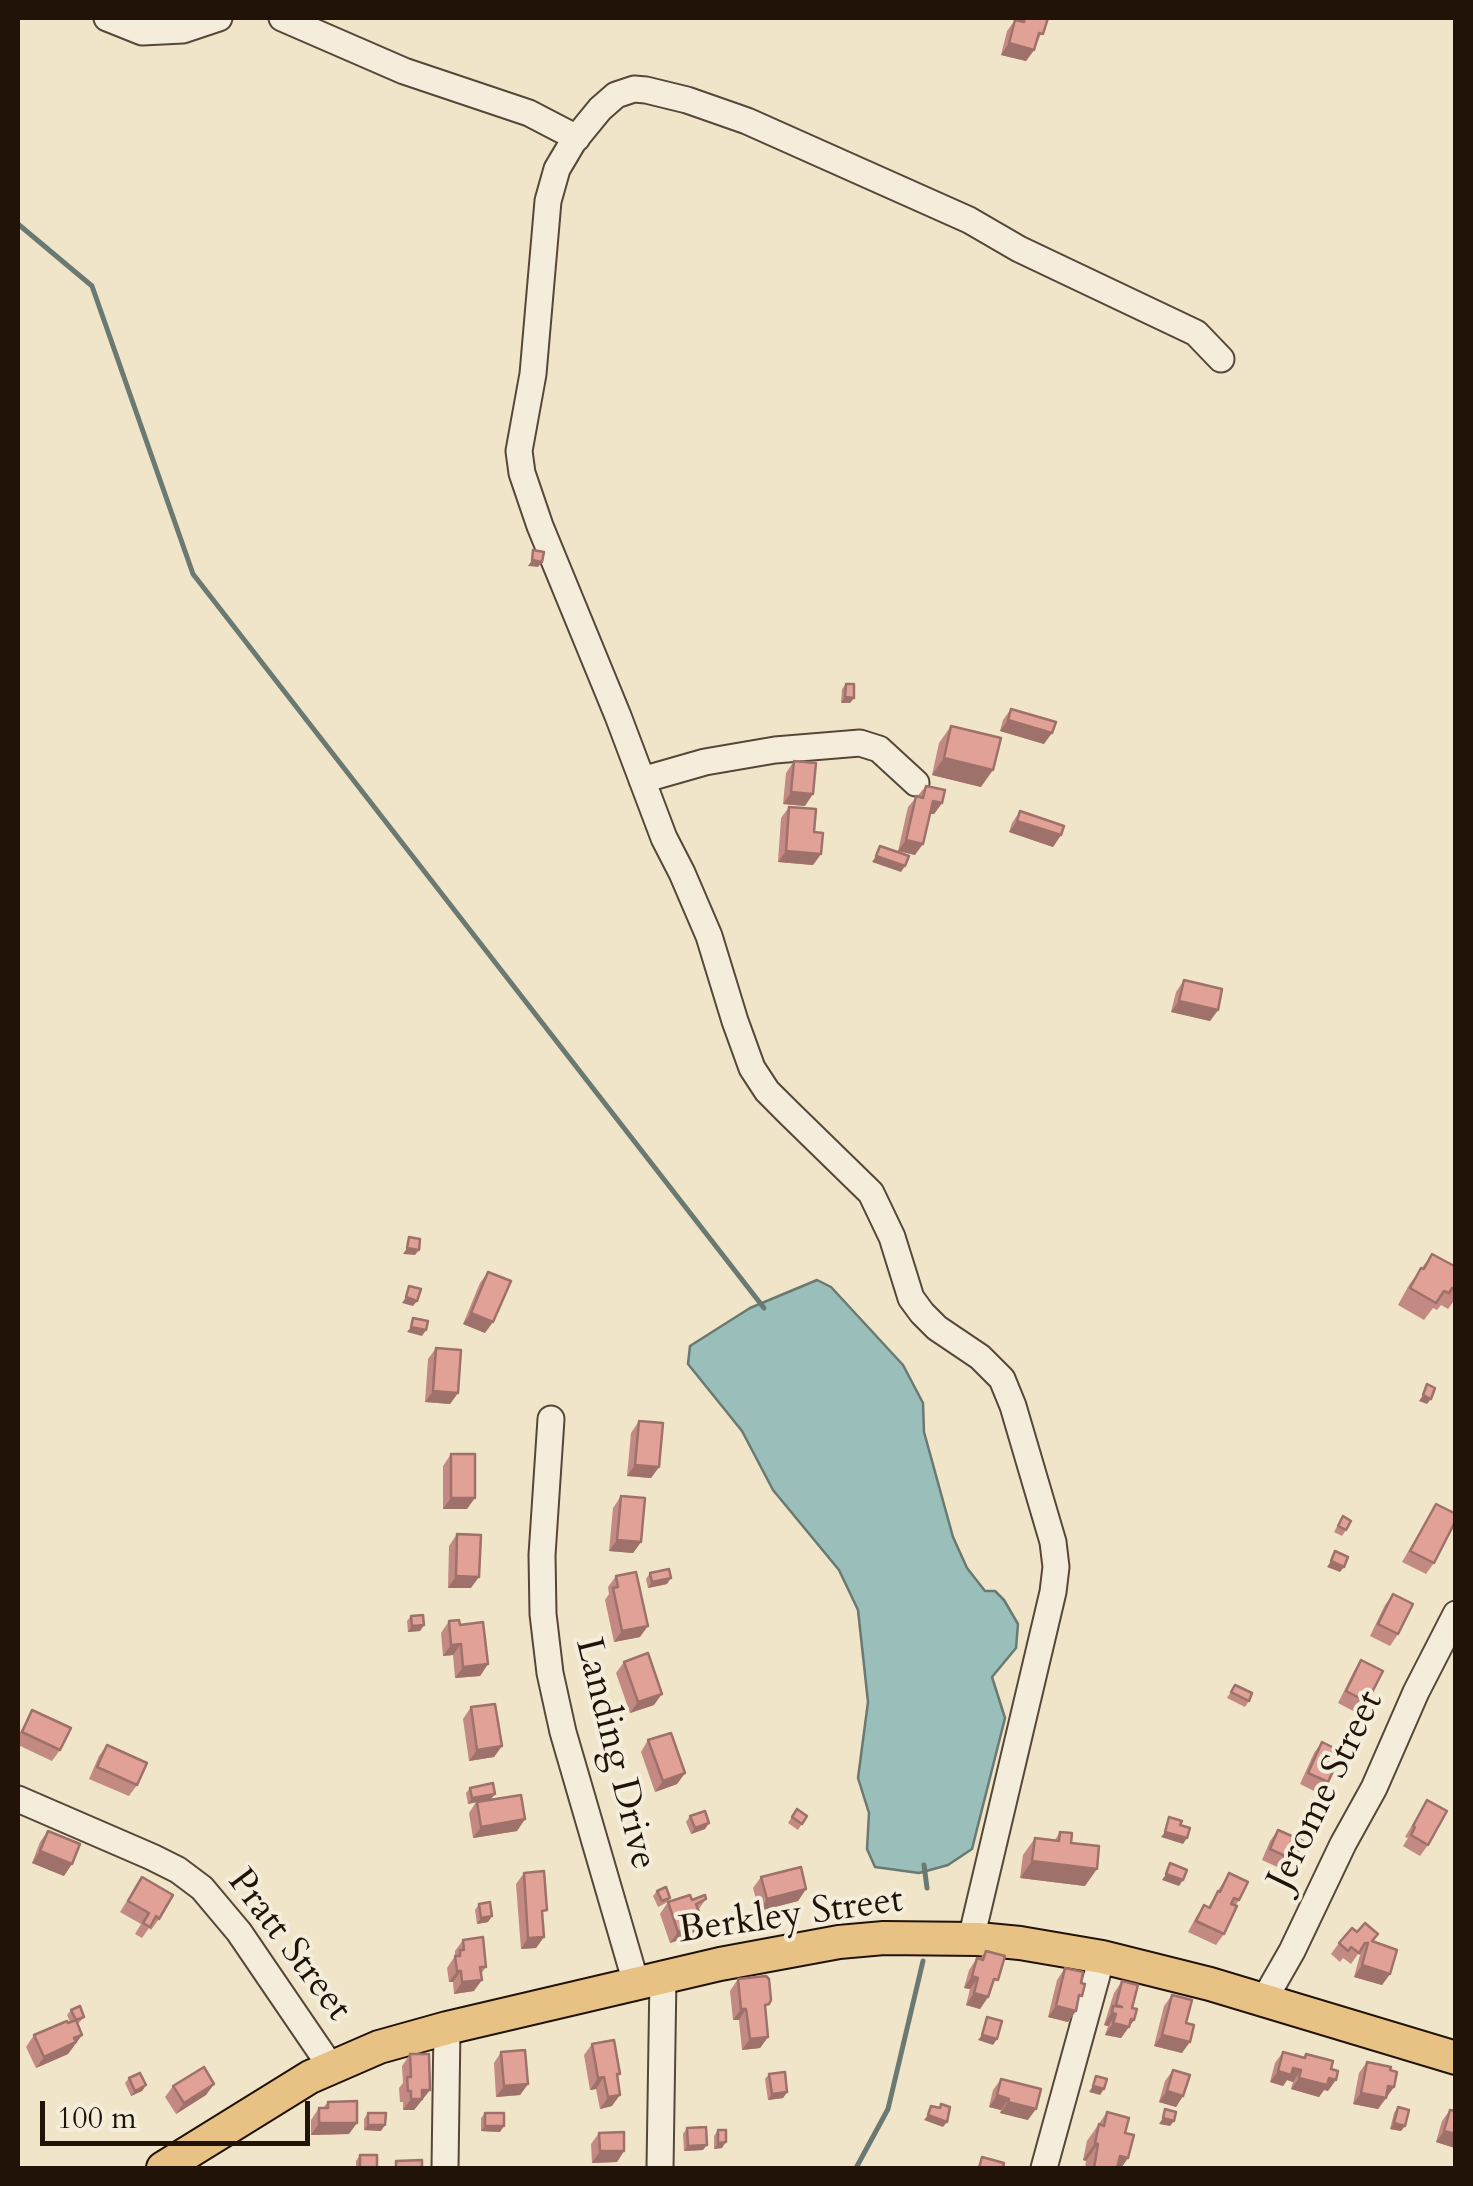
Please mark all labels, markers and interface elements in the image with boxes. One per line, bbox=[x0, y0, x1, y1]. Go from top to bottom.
street label: Landing Drive bbox=[563, 1634, 665, 1874]
street label: Jerome Street bbox=[1259, 1684, 1395, 1898]
street label: Pratt Street bbox=[216, 1861, 360, 2031]
street label: Berkley Street bbox=[676, 1879, 906, 1955]
scale bar bbox=[45, 2081, 315, 2143]
text: 100 m bbox=[57, 2098, 137, 2139]

